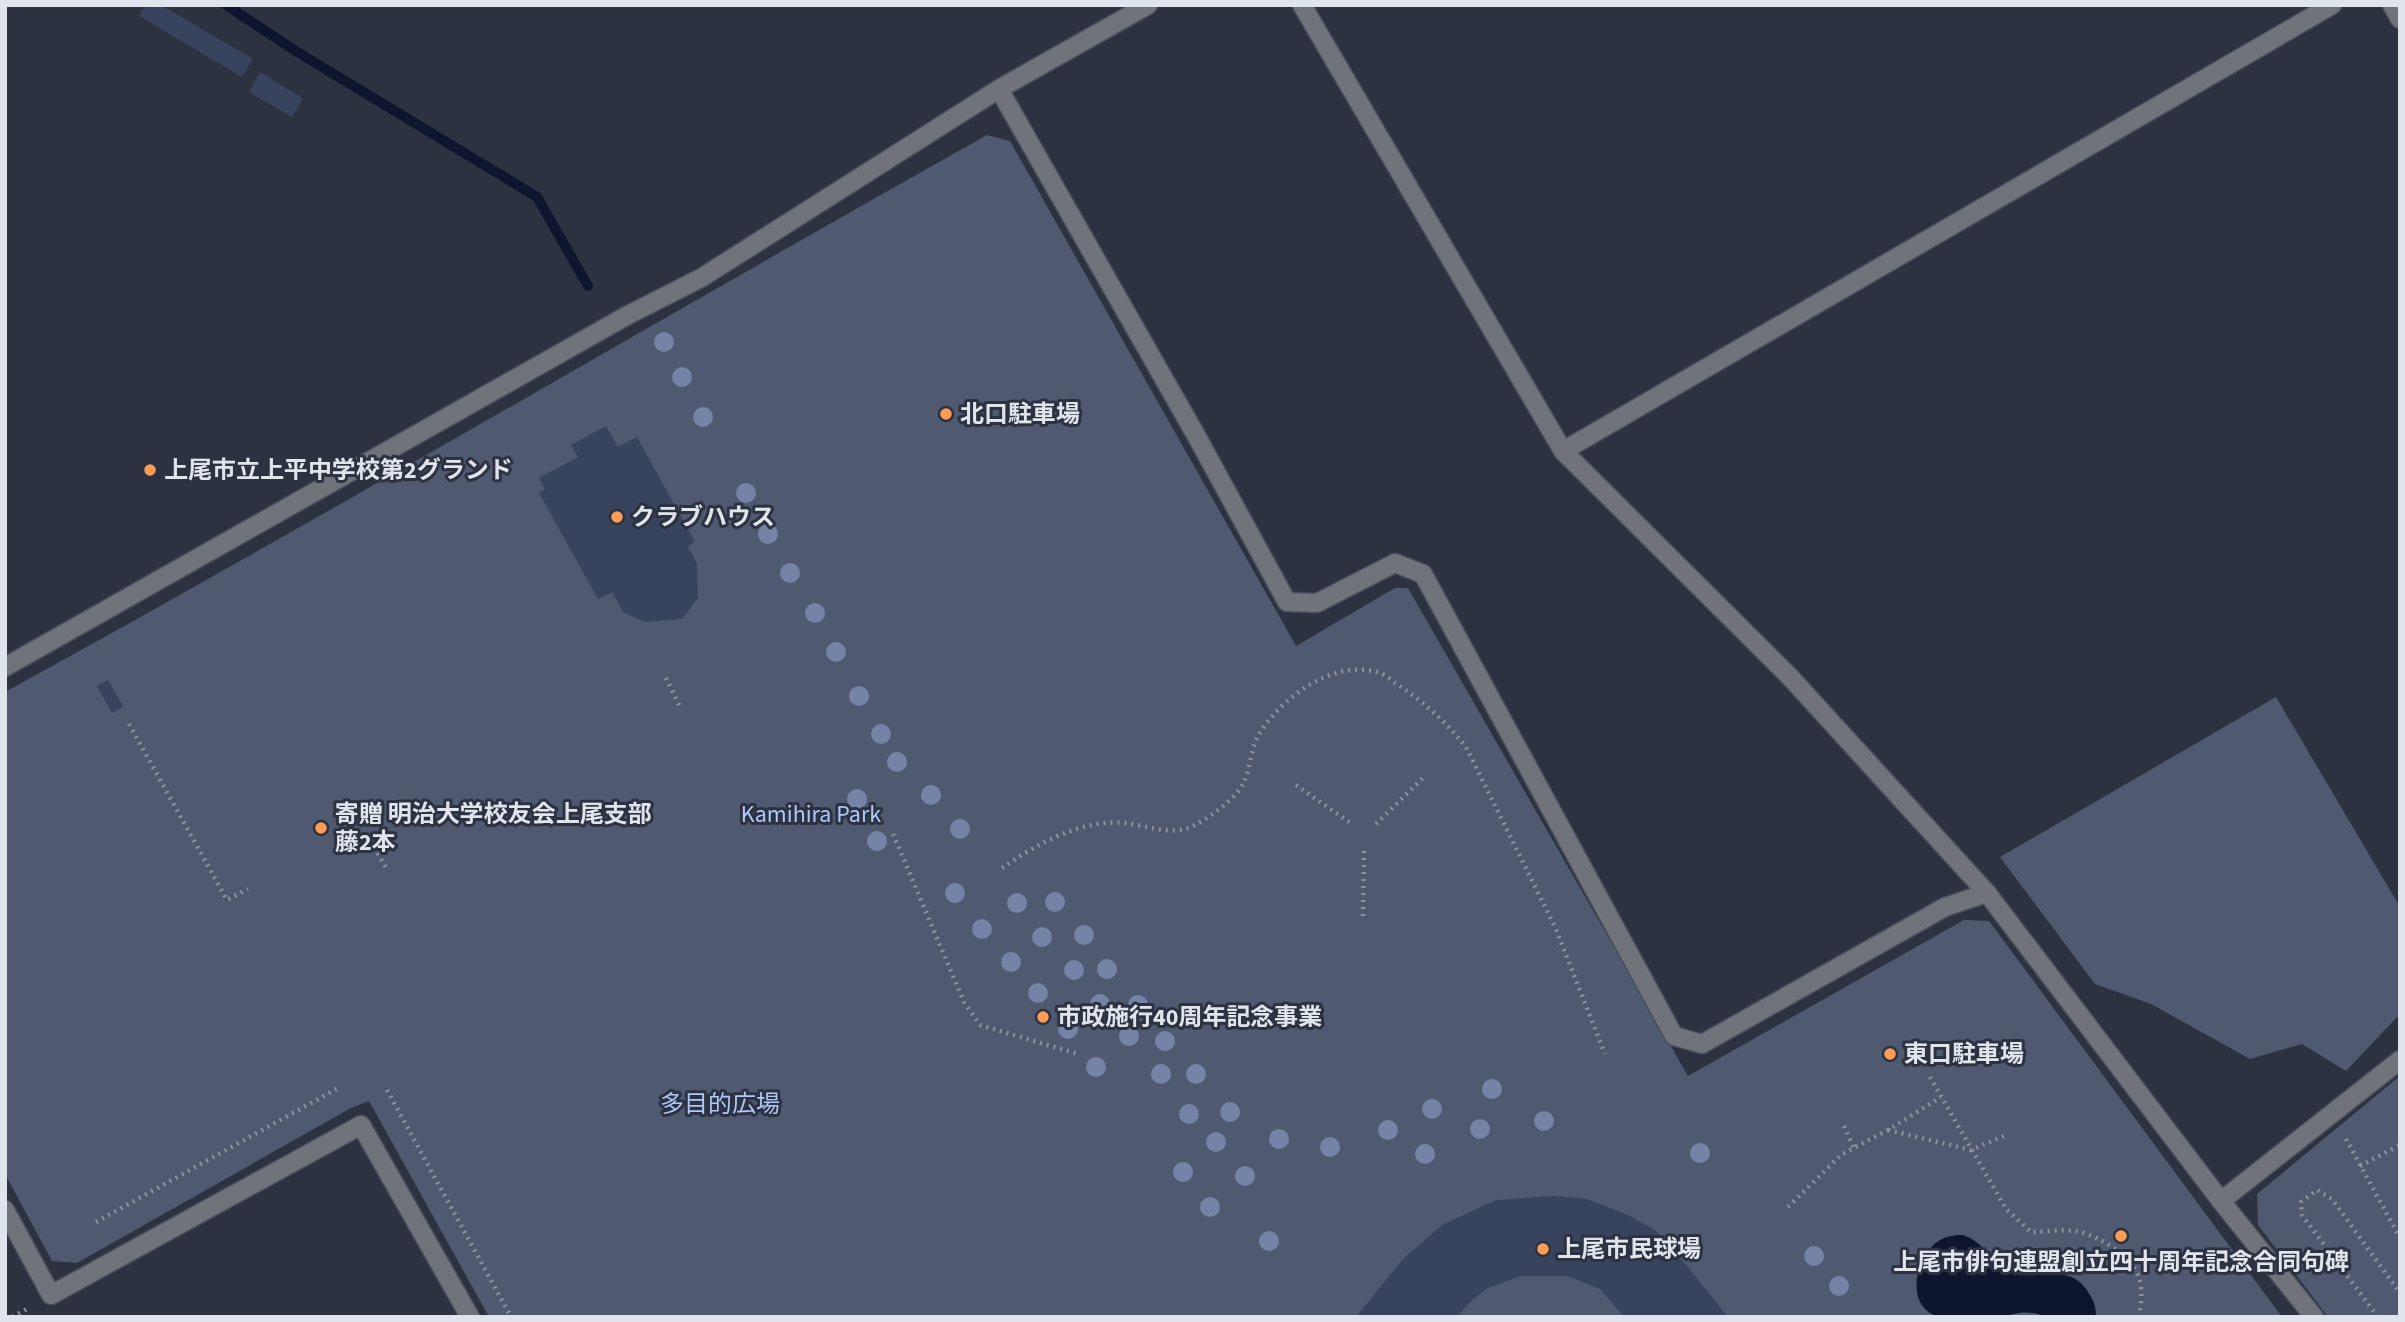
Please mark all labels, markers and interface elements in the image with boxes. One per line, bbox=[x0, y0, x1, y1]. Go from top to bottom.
place label: 北口駐車場 bbox=[960, 397, 1080, 432]
marker: 北口駐車場 bbox=[938, 406, 954, 422]
place label: 上尾市立上平中学校第2グランド bbox=[164, 453, 513, 488]
marker: 上尾市立上平中学校第2グランド bbox=[142, 462, 158, 478]
place label: クラブハウス bbox=[631, 500, 775, 535]
marker: クラブハウス bbox=[609, 509, 625, 525]
place label: 寄贈 明治大学校友会上尾支部 藤2本 bbox=[335, 797, 652, 860]
park label: Kamihira Park bbox=[741, 797, 881, 832]
marker: 寄贈 明治大学校友会上尾支部 藤2本 bbox=[313, 820, 329, 836]
place label: 市政施行40周年記念事業 bbox=[1057, 1000, 1322, 1035]
marker: 市政施行40周年記念事業 bbox=[1035, 1009, 1051, 1025]
place label: 東口駐車場 bbox=[1904, 1037, 2024, 1072]
marker: 東口駐車場 bbox=[1882, 1046, 1898, 1062]
park label: 多目的広場 bbox=[660, 1087, 780, 1122]
marker: 上尾市俳句連盟創立四十周年記念合同句碑 bbox=[2113, 1228, 2129, 1244]
place label: 上尾市民球場 bbox=[1557, 1232, 1701, 1267]
marker: 上尾市民球場 bbox=[1535, 1241, 1551, 1257]
place label: 上尾市俳句連盟創立四十周年記念合同句碑 bbox=[1893, 1245, 2349, 1280]

